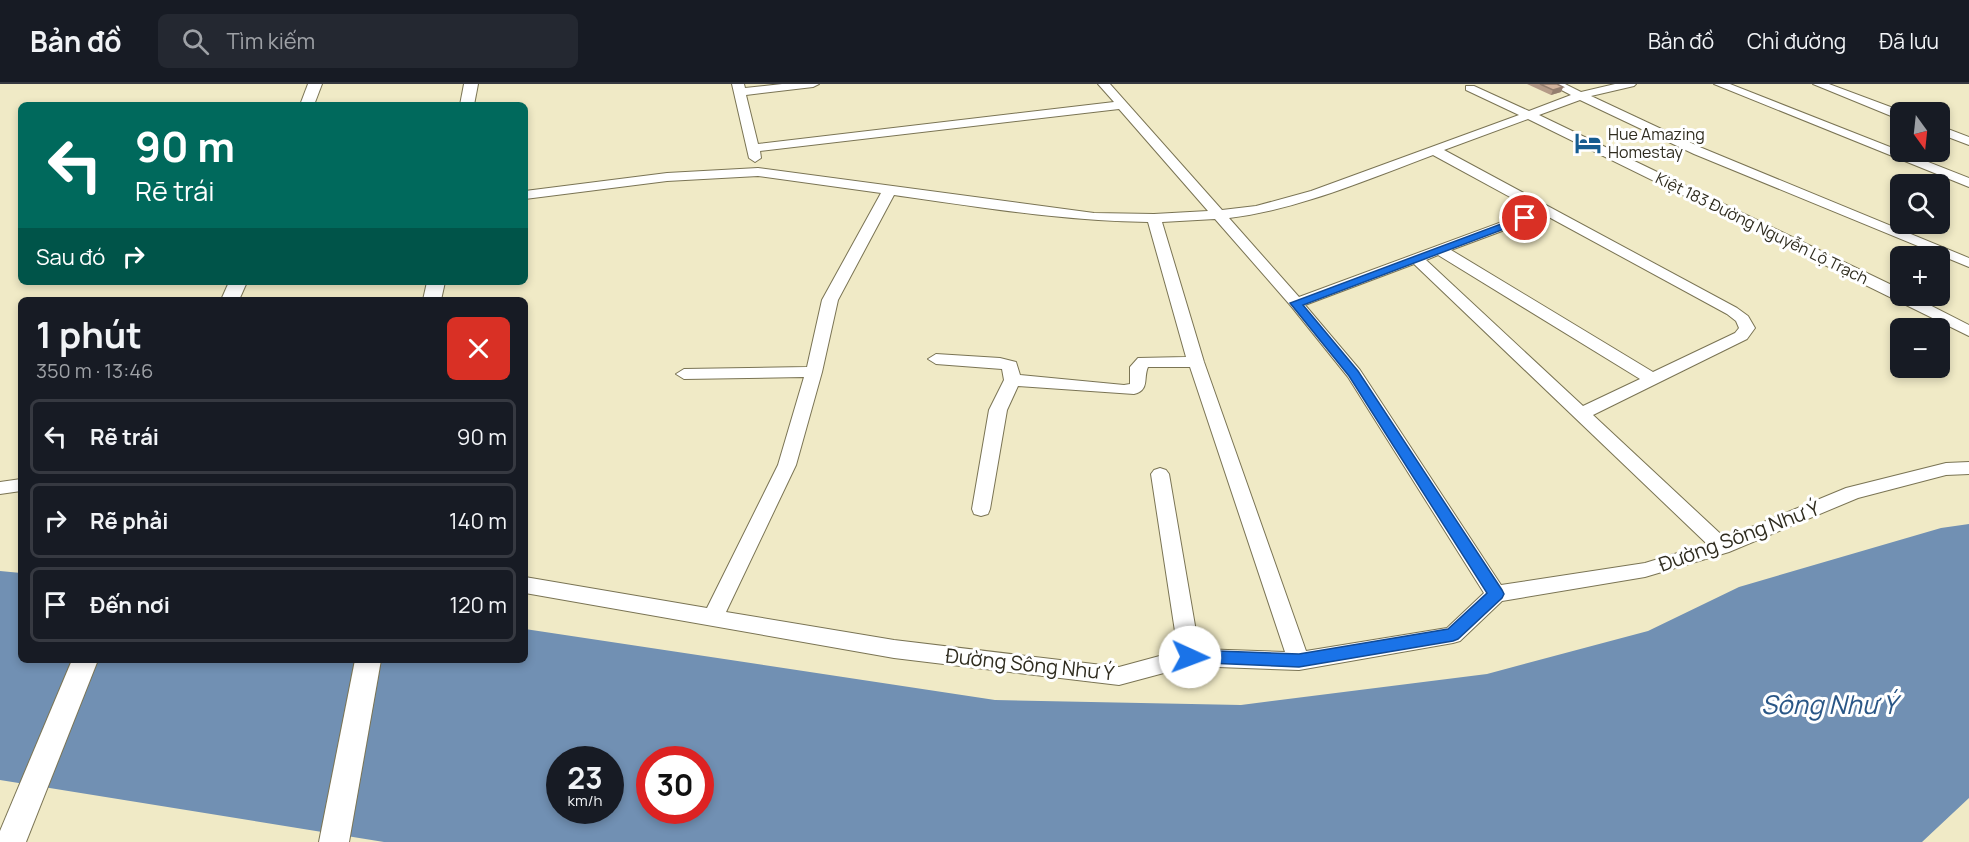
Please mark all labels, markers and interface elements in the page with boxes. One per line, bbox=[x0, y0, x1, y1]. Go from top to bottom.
search box bbox=[158, 14, 578, 68]
text: Bản đồ bbox=[30, 22, 122, 60]
icon: search bbox=[179, 25, 212, 58]
text: Tìm kiếm bbox=[227, 26, 315, 56]
text: Bản đồ bbox=[1648, 27, 1714, 55]
text: Chỉ đường bbox=[1747, 27, 1846, 55]
text: Đã lưu bbox=[1879, 27, 1939, 55]
north arrow bbox=[1890, 102, 1950, 162]
map controls bbox=[1890, 102, 1950, 378]
text: 90 m bbox=[135, 117, 235, 175]
place label: Hue Amazing Homestay bbox=[1608, 123, 1705, 163]
icon: left bbox=[36, 126, 114, 204]
hotel icon: Hue Amazing Homestay bbox=[1573, 128, 1603, 158]
street label: Kiệt 183 Đường Nguyễn Lộ Trạch bbox=[1652, 167, 1872, 289]
text: Rẽ trái bbox=[135, 172, 215, 209]
button: search bbox=[1890, 174, 1950, 234]
pin bbox=[1499, 192, 1550, 243]
icon: arrive bbox=[1508, 201, 1541, 234]
icon: right bbox=[117, 240, 150, 273]
text: Sau đó bbox=[36, 242, 105, 272]
button: + bbox=[1890, 246, 1950, 306]
text: 1 phút bbox=[36, 310, 142, 359]
button: close bbox=[447, 317, 510, 380]
button: − bbox=[1890, 318, 1950, 378]
text: 350 m · 13:46 bbox=[36, 357, 153, 384]
icon: left bbox=[39, 420, 72, 453]
text: Rẽ trái bbox=[90, 422, 159, 452]
text: 90 m bbox=[457, 422, 507, 452]
street label: Đường Sông Như Ý bbox=[1655, 494, 1824, 578]
icon: right bbox=[39, 504, 72, 537]
text: Rẽ phải bbox=[90, 506, 168, 536]
text: 140 m bbox=[449, 506, 507, 536]
icon: arrive bbox=[39, 588, 72, 621]
text: Đến nơi bbox=[90, 590, 170, 620]
text: 120 m bbox=[449, 590, 507, 620]
position arrow bbox=[1158, 625, 1222, 689]
street label: Đường Sông Như Ý bbox=[944, 642, 1117, 686]
water label: Sông Như Ý bbox=[1761, 686, 1902, 722]
speed limit sign: 30 bbox=[636, 746, 714, 824]
text: 23 bbox=[567, 757, 603, 798]
text: km/h bbox=[568, 790, 602, 811]

